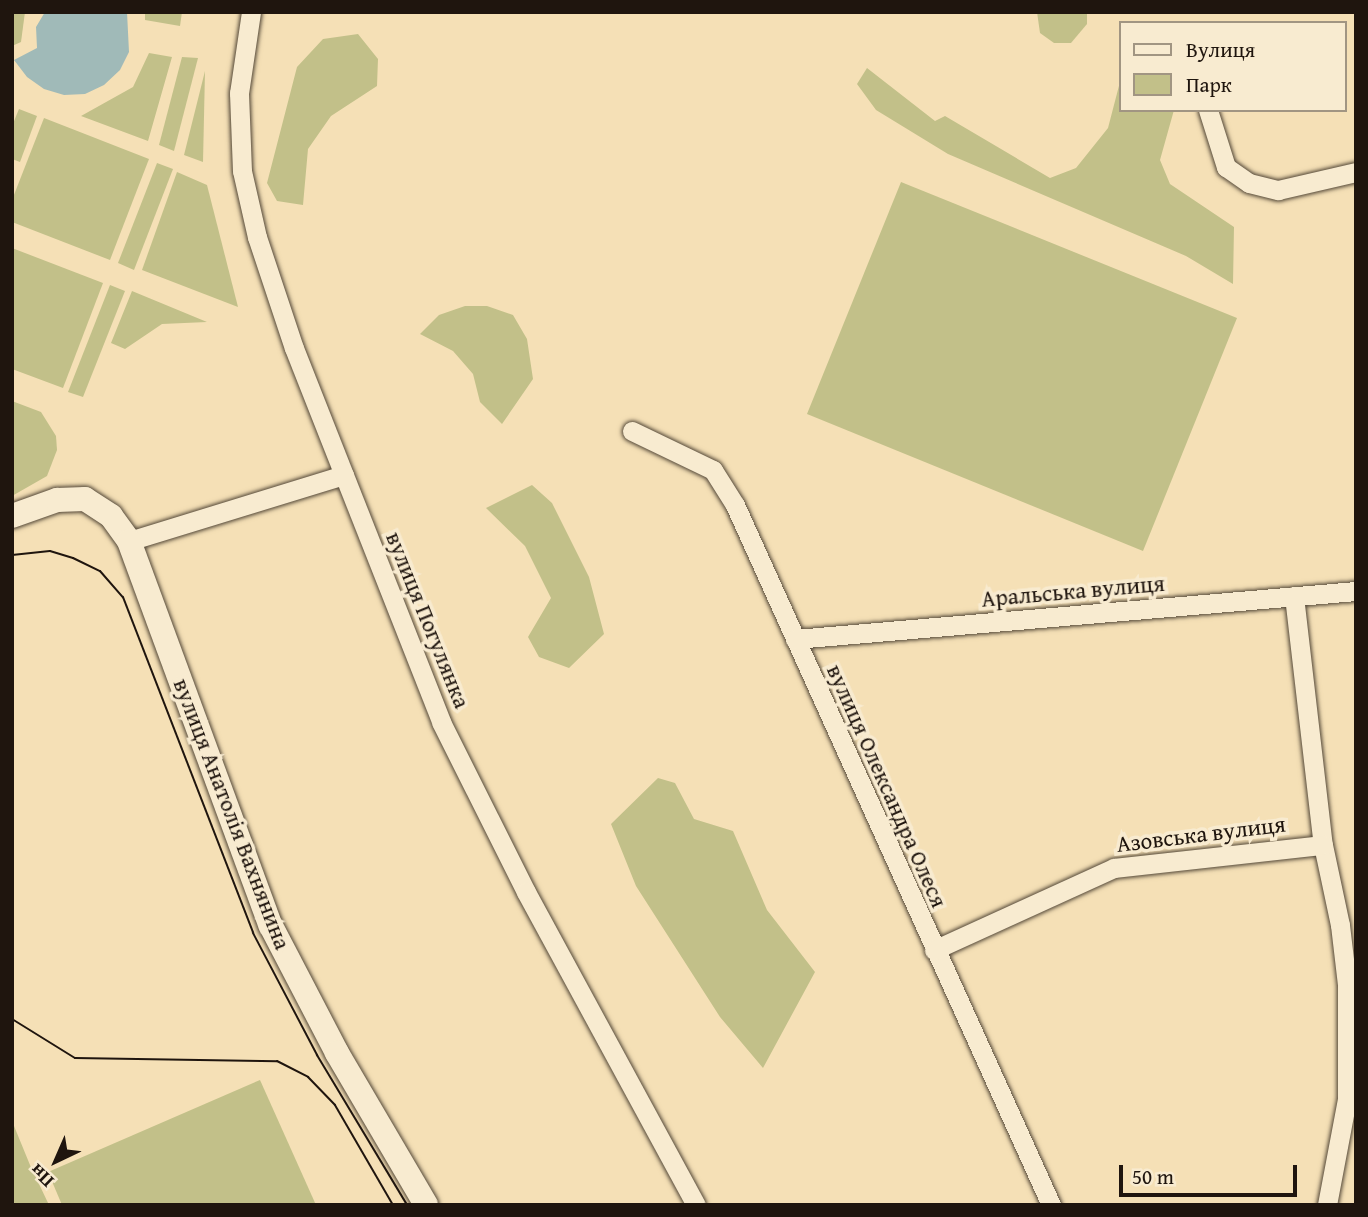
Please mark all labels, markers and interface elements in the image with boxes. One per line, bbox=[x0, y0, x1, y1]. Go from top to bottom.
legend bbox=[1120, 21, 1347, 112]
text: Вулиця bbox=[1186, 34, 1255, 65]
text: Парк bbox=[1186, 69, 1232, 100]
street label: вулиця Погулянка bbox=[380, 528, 476, 712]
street label: Аральська вулиця bbox=[980, 569, 1166, 613]
street label: вулиця Олександра Олеся bbox=[821, 660, 953, 912]
street label: вулиця Анатолія Вахнянина bbox=[168, 675, 296, 953]
street label: Азовська вулиця bbox=[1115, 810, 1287, 858]
north arrow bbox=[21, 1126, 91, 1196]
scale bar bbox=[1123, 1150, 1302, 1194]
text: Пн bbox=[23, 1158, 60, 1195]
text: 50 m bbox=[1132, 1161, 1174, 1192]

